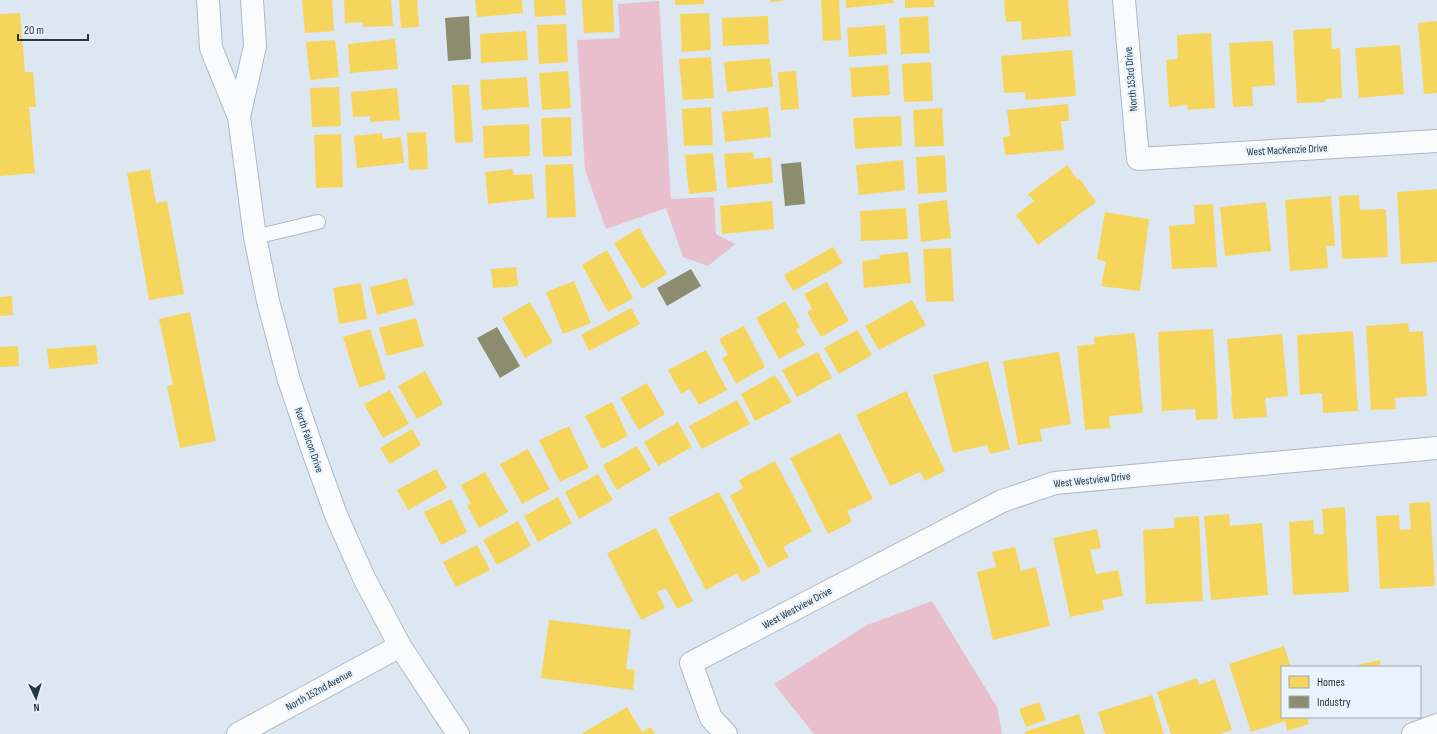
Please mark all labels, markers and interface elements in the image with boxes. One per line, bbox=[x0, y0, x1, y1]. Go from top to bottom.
scale bar bbox=[18, 16, 88, 42]
text: 20 m bbox=[24, 23, 44, 38]
street label: North 153rd Drive bbox=[1122, 46, 1140, 112]
street label: West MacKenzie Drive bbox=[1246, 141, 1328, 159]
street label: North Falcon Drive bbox=[292, 406, 326, 474]
street label: West Westview Drive bbox=[1053, 470, 1131, 490]
street label: West Westview Drive bbox=[760, 584, 834, 632]
street label: North 152nd Avenue bbox=[283, 666, 355, 714]
legend bbox=[1281, 666, 1421, 718]
text: Homes bbox=[1317, 675, 1345, 690]
north arrow bbox=[16, 678, 56, 718]
text: Industry bbox=[1317, 695, 1351, 710]
text: N bbox=[33, 701, 40, 714]

